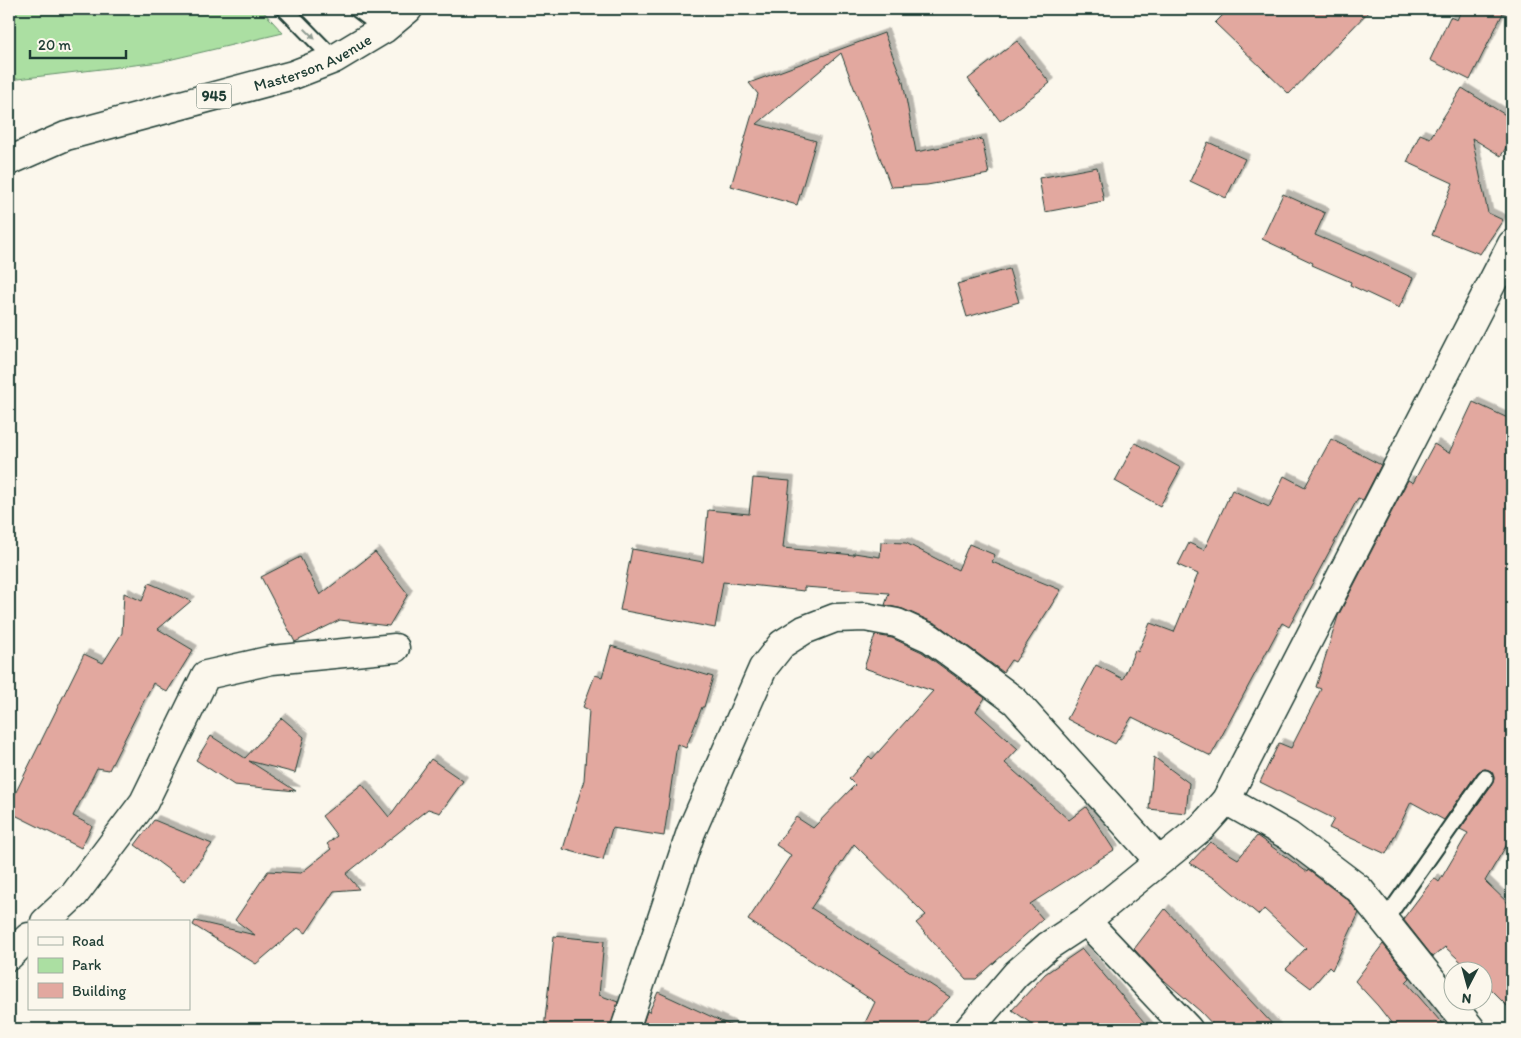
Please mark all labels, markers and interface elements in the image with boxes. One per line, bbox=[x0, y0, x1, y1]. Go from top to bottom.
one-way arrow bbox=[303, 27, 315, 39]
scale bar bbox=[30, 28, 126, 60]
street label: Masterson Avenue bbox=[252, 30, 375, 95]
text: 20 m bbox=[38, 36, 72, 54]
road number: 945 bbox=[196, 84, 232, 108]
legend bbox=[28, 920, 190, 1010]
text: Road bbox=[72, 932, 105, 950]
text: Park bbox=[72, 956, 102, 974]
north arrow bbox=[1444, 960, 1494, 1010]
text: Building bbox=[72, 982, 126, 1000]
text: N bbox=[1461, 989, 1472, 1007]

